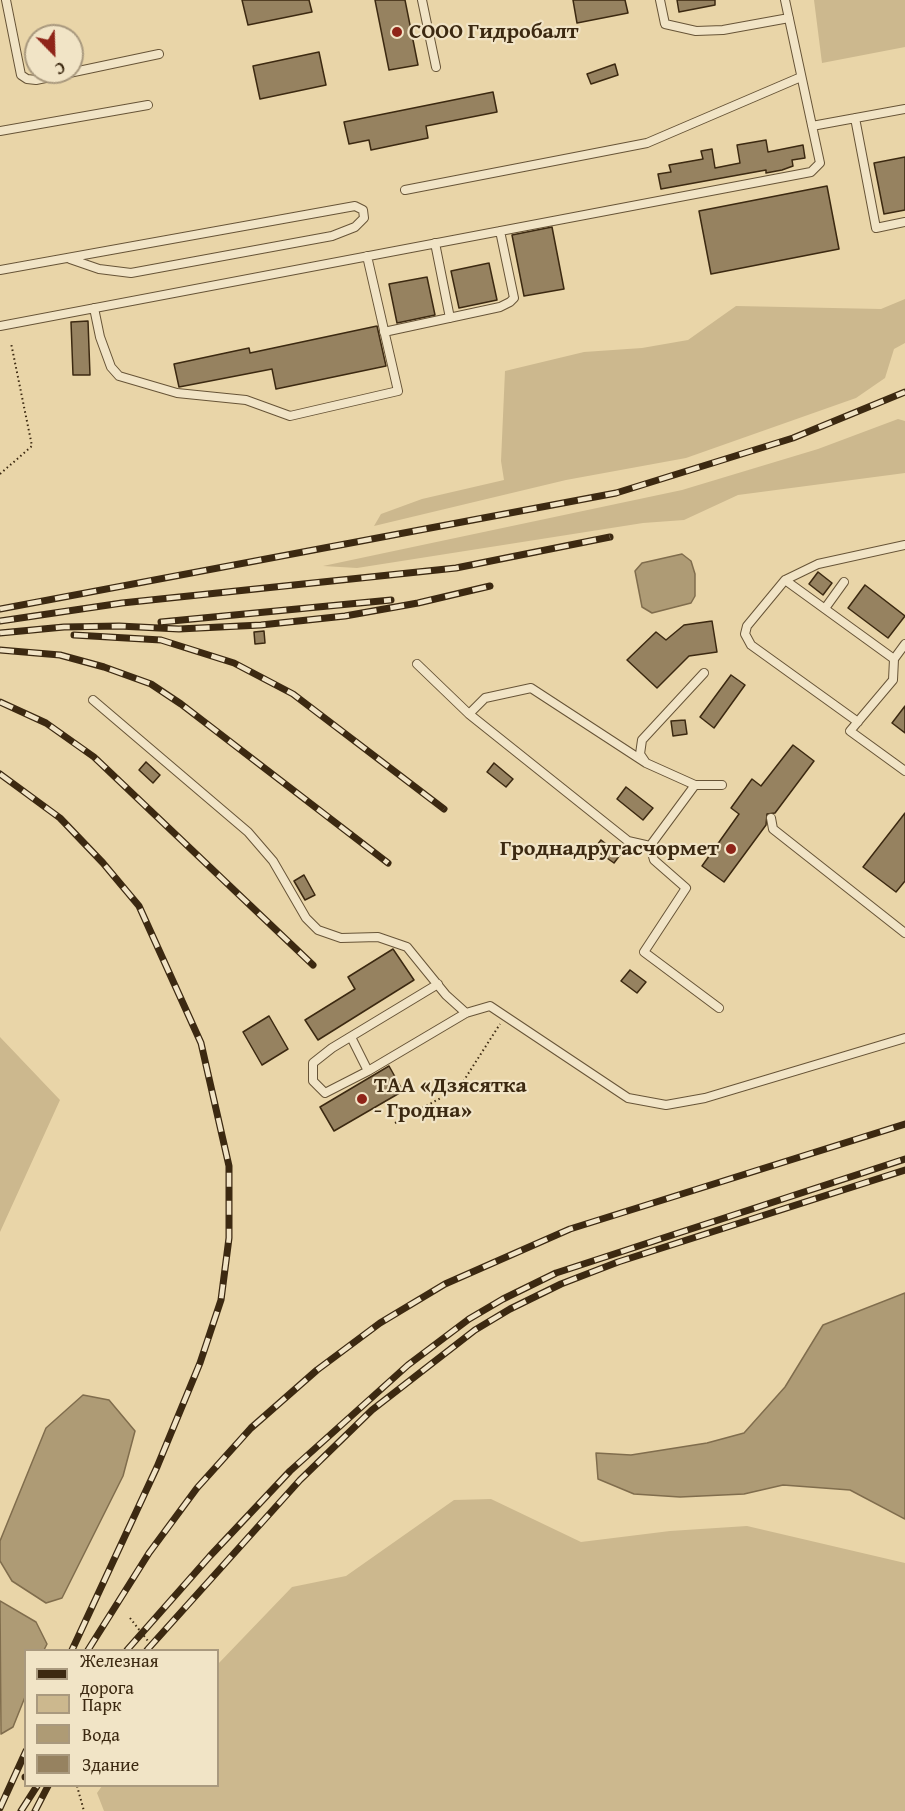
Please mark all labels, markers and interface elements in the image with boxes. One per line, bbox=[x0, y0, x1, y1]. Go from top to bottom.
place label: СООО Гидробалт bbox=[409, 19, 579, 45]
north arrow bbox=[24, 24, 84, 84]
marker: СООО Гидробалт bbox=[390, 25, 404, 39]
text: С bbox=[51, 56, 69, 82]
place label: Гроднадругасчормет bbox=[500, 836, 719, 862]
marker: Гроднадругасчормет bbox=[724, 842, 738, 856]
place label: ТАА «Дзясятка - Гродна» bbox=[374, 1073, 527, 1124]
marker: ТАА «Дзясятка - Гродна» bbox=[355, 1092, 369, 1106]
text: Железная дорога bbox=[80, 1647, 159, 1701]
legend bbox=[24, 1649, 219, 1787]
text: Парк bbox=[82, 1691, 121, 1718]
text: Вода bbox=[82, 1721, 120, 1748]
text: Здание bbox=[82, 1751, 139, 1778]

